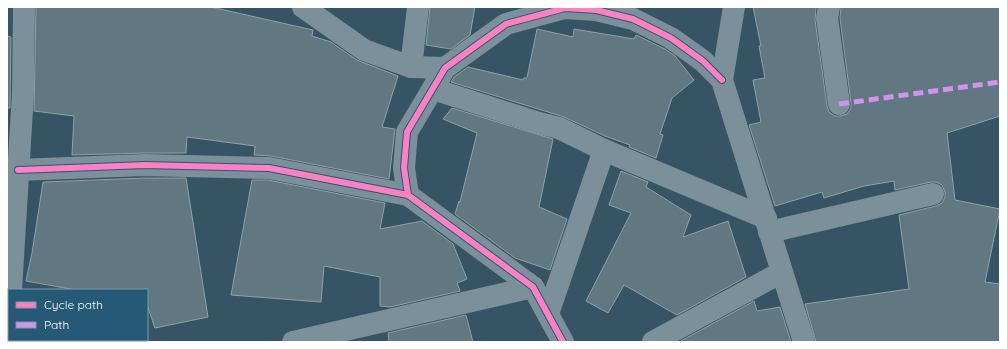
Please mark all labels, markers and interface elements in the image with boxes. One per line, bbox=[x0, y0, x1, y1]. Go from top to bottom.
legend bbox=[8, 289, 148, 341]
text: Cycle path bbox=[44, 297, 103, 312]
text: Path bbox=[44, 317, 69, 332]

